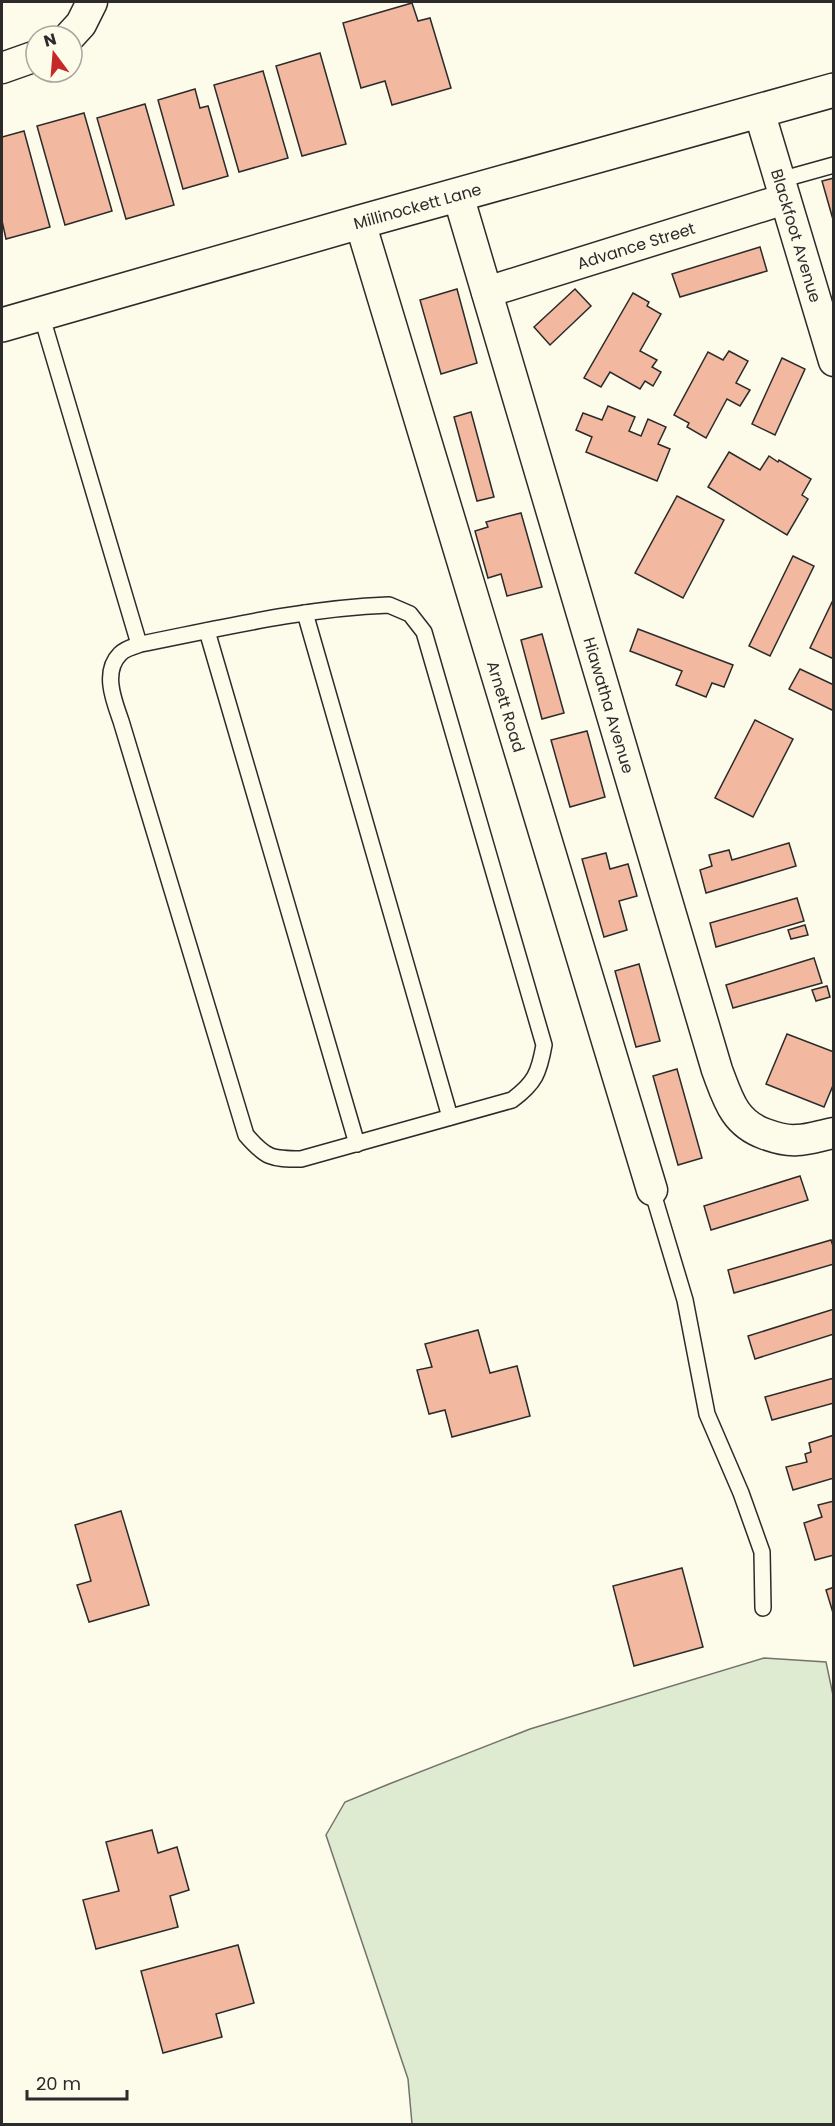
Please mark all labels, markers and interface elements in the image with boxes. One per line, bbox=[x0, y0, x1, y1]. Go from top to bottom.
north arrow bbox=[24, 24, 84, 84]
text: N bbox=[41, 27, 59, 53]
street label: Blackfoot Avenue bbox=[765, 166, 827, 305]
street label: Millinockett Lane bbox=[351, 178, 484, 235]
street label: Advance Street bbox=[574, 217, 698, 275]
street label: Hiawatha Avenue bbox=[577, 634, 640, 776]
street label: Arnett Road bbox=[481, 658, 530, 755]
scale bar bbox=[27, 2063, 128, 2101]
text: 20 m bbox=[36, 2071, 81, 2096]

